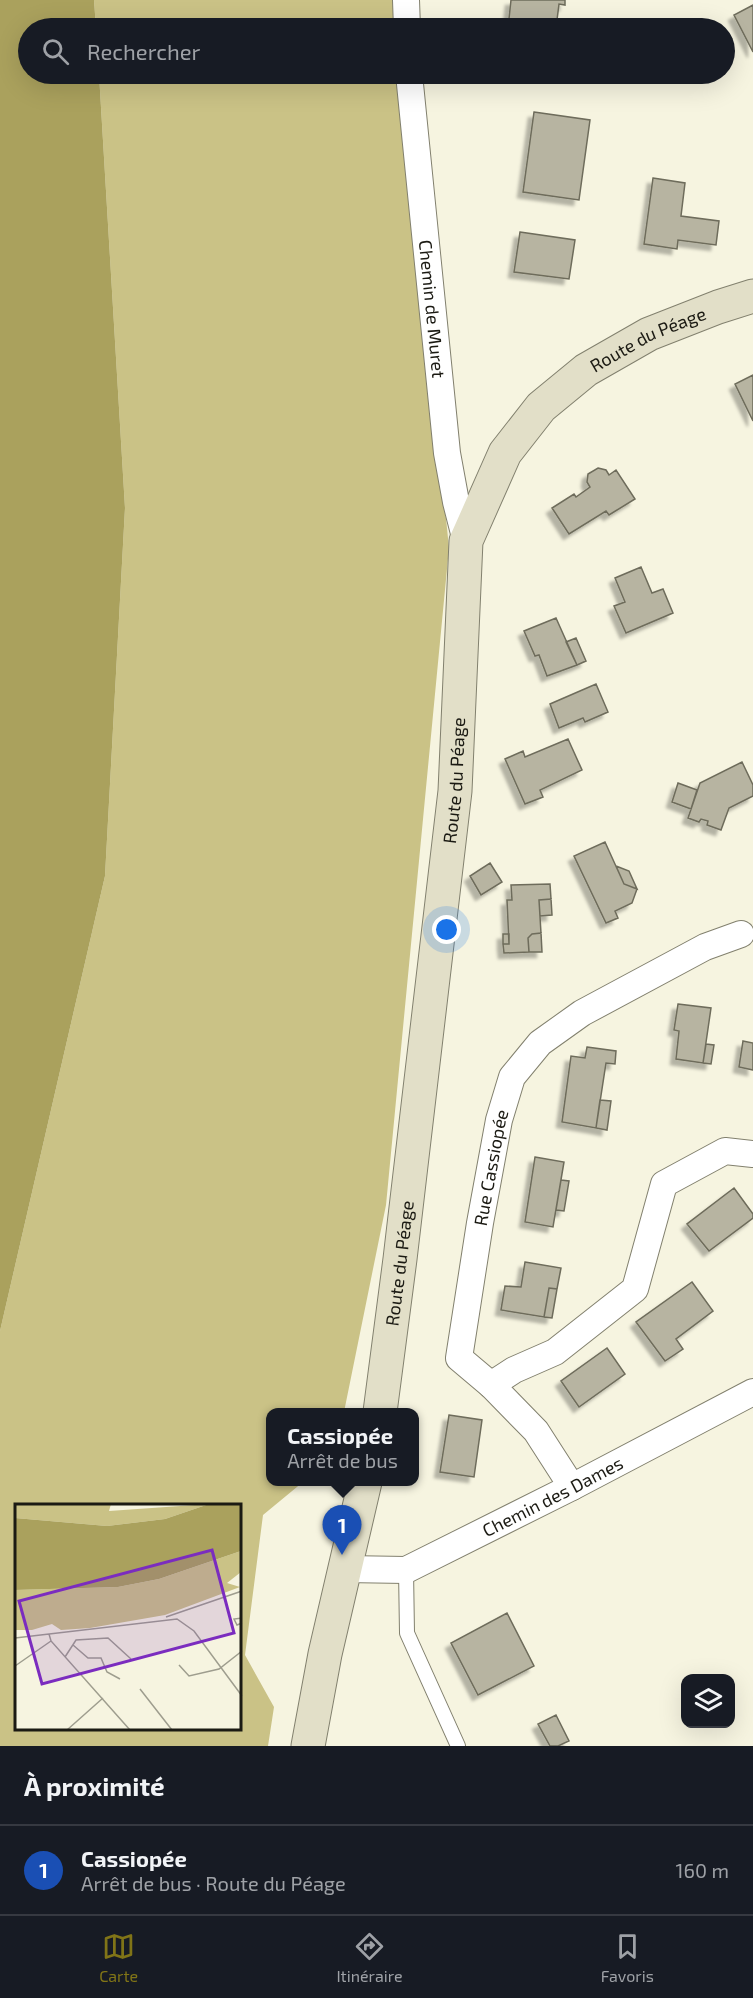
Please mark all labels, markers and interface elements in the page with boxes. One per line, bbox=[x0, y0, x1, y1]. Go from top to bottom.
search box bbox=[18, 18, 735, 84]
icon: search bbox=[39, 35, 72, 68]
text: Rechercher bbox=[87, 38, 200, 64]
street label: Chemin de Muret bbox=[415, 239, 450, 379]
street label: Route du Péage bbox=[586, 302, 709, 377]
street label: Route du Péage bbox=[438, 717, 469, 845]
your location bbox=[432, 915, 461, 944]
street label: Rue Cassiopée bbox=[469, 1106, 513, 1227]
street label: Route du Péage bbox=[380, 1199, 418, 1327]
popup bbox=[266, 1408, 419, 1486]
text: Cassiopée bbox=[287, 1422, 393, 1448]
text: Arrêt de bus bbox=[287, 1448, 398, 1472]
street label: Chemin des Dames bbox=[479, 1451, 627, 1541]
inset map bbox=[15, 1504, 242, 1731]
pin: 1 bbox=[322, 1506, 362, 1555]
map controls bbox=[681, 1674, 735, 1728]
button: layers bbox=[681, 1674, 735, 1728]
text: À proximité bbox=[24, 1770, 165, 1801]
text: Cassiopée bbox=[81, 1845, 187, 1871]
text: 1 bbox=[39, 1858, 48, 1882]
text: 160 m bbox=[676, 1858, 729, 1882]
text: Arrêt de bus · Route du Péage bbox=[81, 1871, 346, 1895]
tab: Carte bbox=[99, 1930, 138, 1985]
tab: Itinéraire bbox=[336, 1930, 403, 1985]
tab: Favoris bbox=[601, 1930, 654, 1985]

